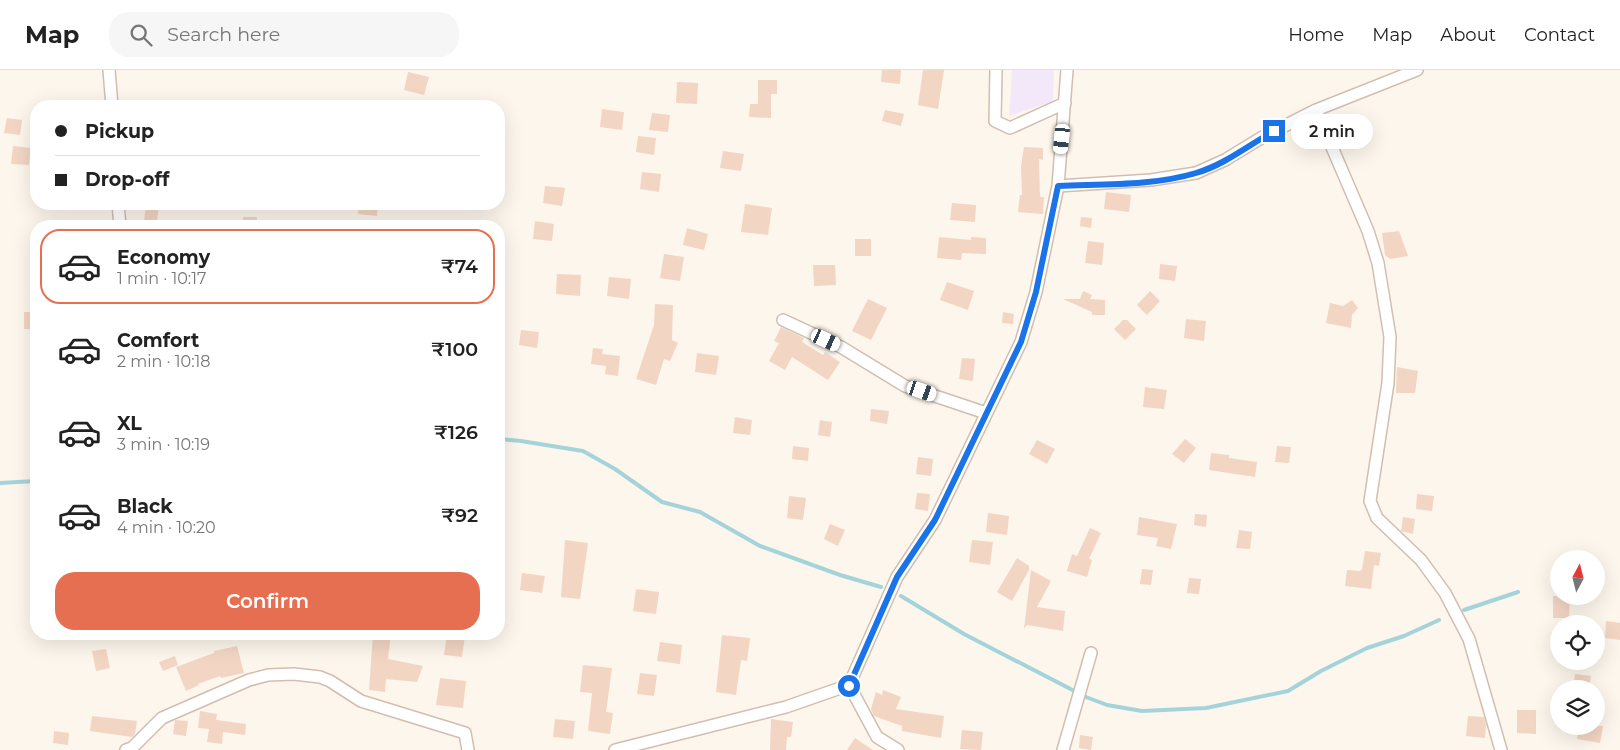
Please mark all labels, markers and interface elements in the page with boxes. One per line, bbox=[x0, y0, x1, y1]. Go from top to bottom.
search box bbox=[109, 12, 459, 57]
text: Map bbox=[25, 20, 79, 49]
icon: search bbox=[127, 21, 155, 49]
text: Search here bbox=[167, 23, 280, 46]
text: Home bbox=[1288, 24, 1344, 46]
text: Map bbox=[1372, 24, 1412, 46]
text: About bbox=[1440, 24, 1496, 46]
text: Contact bbox=[1524, 24, 1595, 46]
callout: 2 min bbox=[1292, 114, 1374, 148]
text: Pickup bbox=[85, 120, 154, 143]
route end bbox=[1263, 120, 1285, 142]
text: 2 min bbox=[1309, 122, 1355, 141]
car bbox=[1052, 123, 1071, 155]
text: Drop-off bbox=[85, 168, 169, 191]
icon: car bbox=[57, 244, 102, 289]
text: Economy bbox=[117, 246, 210, 269]
text: ₹74 bbox=[441, 255, 478, 278]
text: 1 min · 10:17 bbox=[117, 269, 206, 288]
icon: car bbox=[57, 327, 102, 372]
car bbox=[809, 327, 842, 353]
text: Comfort bbox=[117, 329, 199, 352]
text: ₹100 bbox=[431, 338, 478, 361]
text: 2 min · 10:18 bbox=[117, 352, 211, 371]
car bbox=[905, 379, 938, 403]
icon: car bbox=[57, 410, 102, 455]
text: XL bbox=[117, 412, 142, 435]
text: ₹126 bbox=[434, 421, 478, 444]
text: 3 min · 10:19 bbox=[117, 435, 210, 454]
icon: car bbox=[57, 493, 102, 538]
text: Black bbox=[117, 495, 173, 518]
text: ₹92 bbox=[441, 504, 478, 527]
text: 4 min · 10:20 bbox=[117, 518, 216, 537]
north arrow bbox=[1550, 550, 1605, 605]
map controls bbox=[1550, 550, 1605, 735]
button: Confirm bbox=[55, 572, 480, 630]
button: locate bbox=[1550, 615, 1605, 670]
route start bbox=[838, 675, 860, 697]
button: layers bbox=[1550, 680, 1605, 735]

